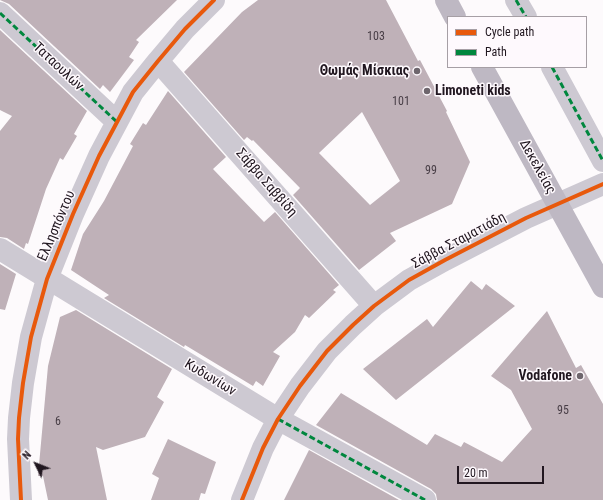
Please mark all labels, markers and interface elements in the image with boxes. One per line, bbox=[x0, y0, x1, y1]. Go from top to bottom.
legend bbox=[447, 16, 587, 68]
text: Cycle path bbox=[485, 25, 534, 39]
house number: 103 bbox=[367, 30, 385, 44]
street label: Ταταουλών bbox=[29, 39, 87, 95]
text: Path bbox=[485, 45, 507, 59]
place label: Θωμάς Μίσκιας bbox=[320, 63, 409, 79]
marker: Θωμάς Μίσκιας bbox=[412, 66, 422, 76]
place label: Limoneti kids bbox=[435, 83, 511, 99]
marker: Limoneti kids bbox=[422, 86, 432, 96]
house number: 101 bbox=[392, 95, 410, 109]
street label: Δεκελείας bbox=[515, 137, 559, 197]
street label: Σάββα Σαββίδη bbox=[232, 145, 300, 221]
house number: 99 bbox=[425, 164, 437, 178]
street label: Ελλησπόντου bbox=[35, 188, 79, 264]
street label: Σάββα Σταματιάδη bbox=[409, 209, 509, 273]
street label: Κυδωνίων bbox=[181, 356, 239, 400]
place label: Vodafone bbox=[519, 368, 572, 384]
marker: Vodafone bbox=[575, 371, 585, 381]
house number: 95 bbox=[557, 404, 569, 418]
house number: 6 bbox=[55, 415, 61, 429]
north arrow bbox=[16, 444, 56, 484]
text: N bbox=[20, 449, 34, 462]
scale bar bbox=[459, 458, 546, 484]
text: 20 m bbox=[464, 466, 488, 480]

